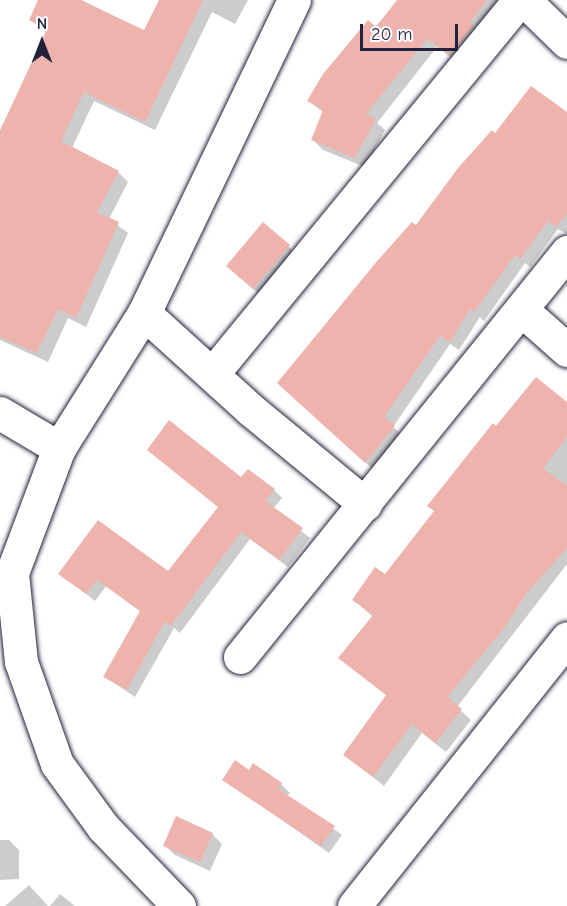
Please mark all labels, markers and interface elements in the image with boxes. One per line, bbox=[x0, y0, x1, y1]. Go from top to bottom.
north arrow bbox=[12, 12, 72, 72]
scale bar bbox=[363, 12, 460, 50]
text: N bbox=[37, 15, 47, 33]
text: 20 m bbox=[371, 24, 412, 45]

